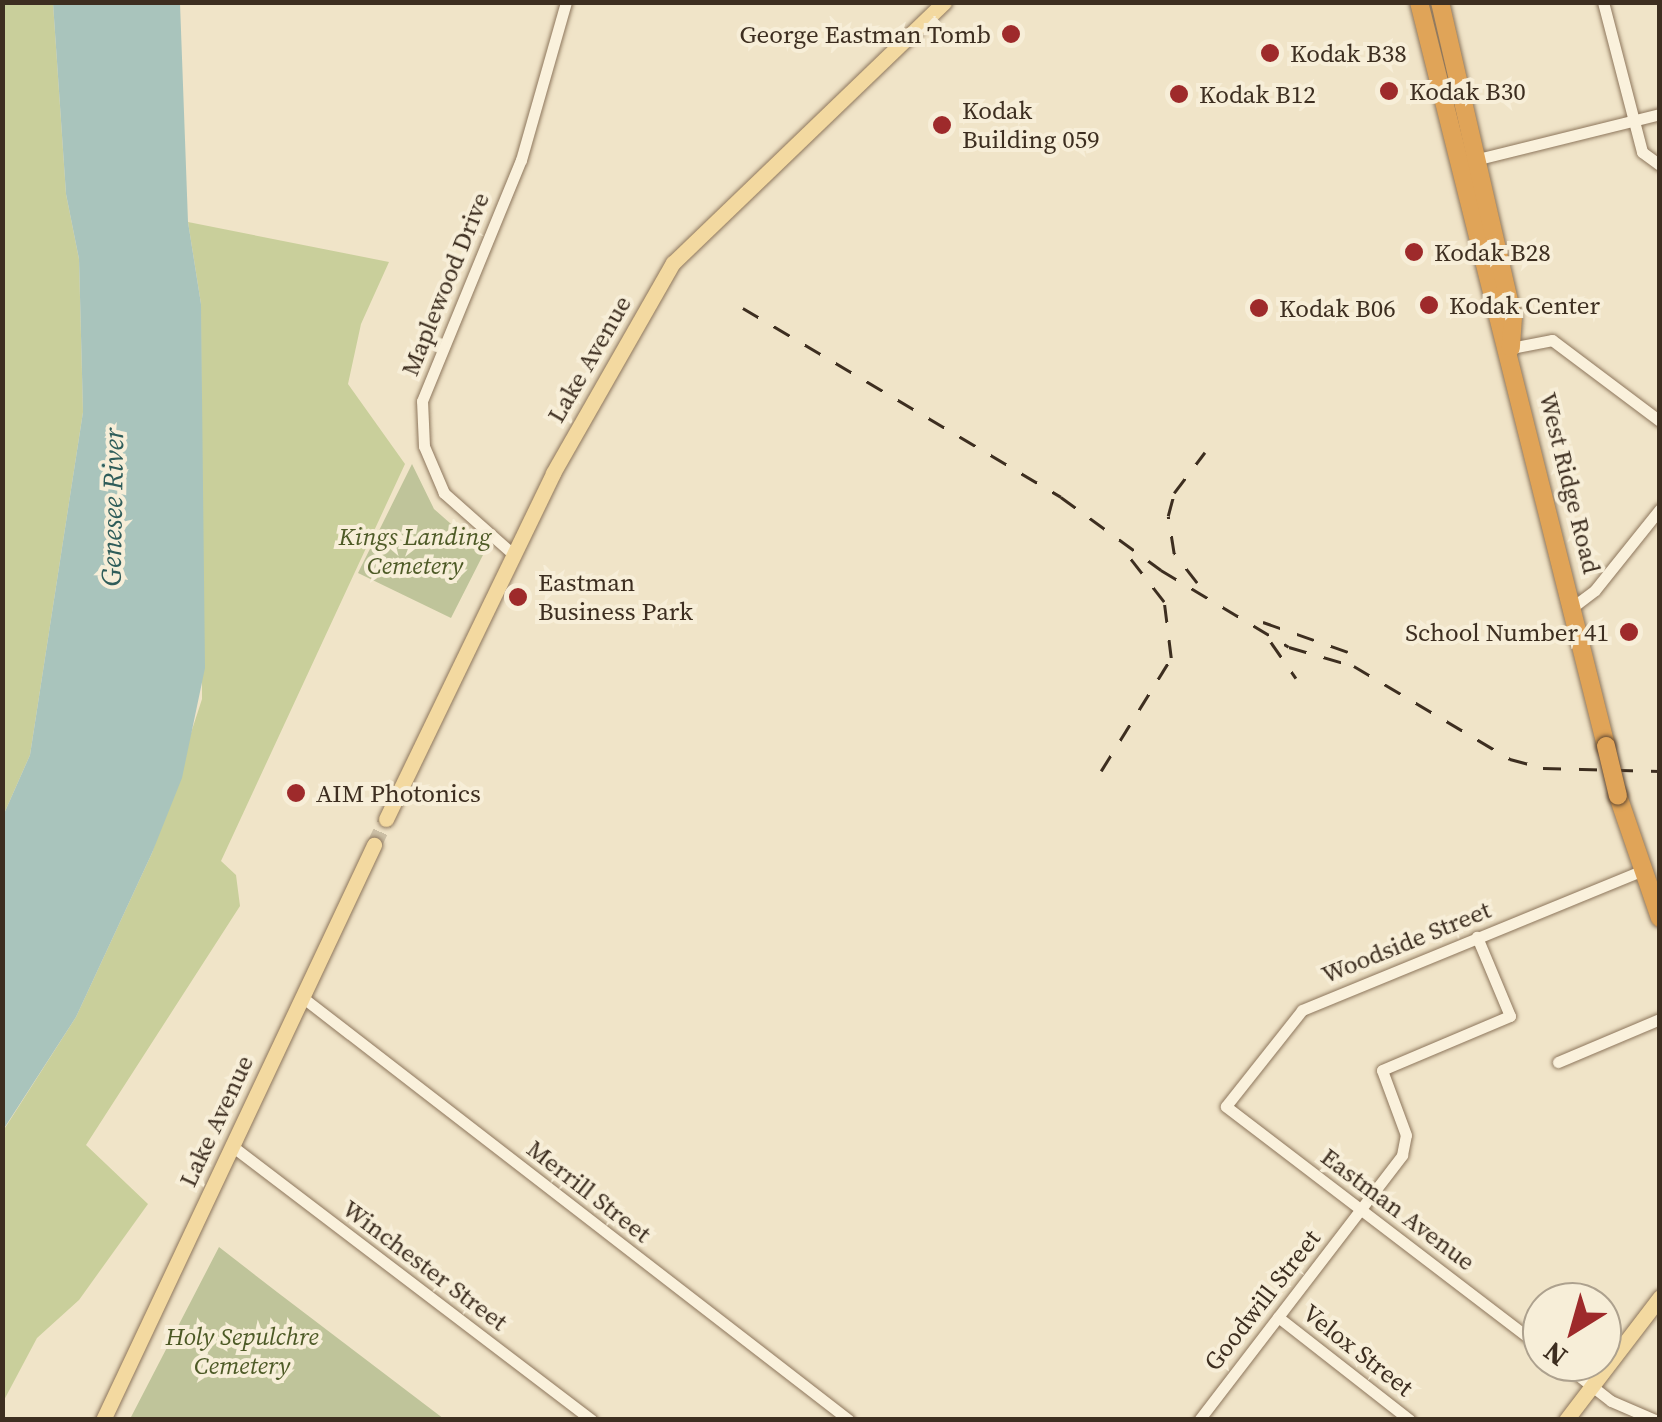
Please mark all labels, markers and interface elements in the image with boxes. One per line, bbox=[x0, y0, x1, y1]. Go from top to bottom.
place label: George Eastman Tomb bbox=[739, 19, 991, 49]
marker: George Eastman Tomb bbox=[1000, 23, 1022, 45]
place label: Kodak B38 bbox=[1290, 38, 1407, 68]
marker: Kodak B38 bbox=[1259, 42, 1281, 64]
place label: Kodak B30 bbox=[1409, 76, 1526, 106]
place label: Kodak B12 bbox=[1199, 79, 1316, 109]
marker: Kodak B30 bbox=[1378, 80, 1400, 102]
marker: Kodak B12 bbox=[1168, 83, 1190, 105]
place label: Kodak Building 059 bbox=[962, 96, 1100, 155]
marker: Kodak Building 059 bbox=[931, 114, 953, 136]
street label: Maplewood Drive bbox=[395, 188, 495, 380]
place label: Kodak B28 bbox=[1434, 237, 1551, 267]
marker: Kodak B28 bbox=[1403, 241, 1425, 263]
street label: Lake Avenue bbox=[541, 290, 637, 428]
place label: Kodak Center bbox=[1449, 290, 1600, 320]
place label: Kodak B06 bbox=[1279, 293, 1396, 323]
marker: Kodak Center bbox=[1418, 294, 1440, 316]
marker: Kodak B06 bbox=[1248, 297, 1270, 319]
street label: West Ridge Road bbox=[1533, 389, 1607, 577]
water label: Genesee River bbox=[94, 427, 130, 587]
park label: Kings Landing Cemetery bbox=[338, 522, 492, 581]
place label: Eastman Business Park bbox=[538, 568, 693, 627]
marker: Eastman Business Park bbox=[507, 586, 529, 608]
place label: School Number 41 bbox=[1405, 617, 1609, 647]
marker: School Number 41 bbox=[1618, 621, 1640, 643]
place label: AIM Photonics bbox=[316, 778, 481, 808]
marker: AIM Photonics bbox=[285, 782, 307, 804]
street label: Woodside Street bbox=[1317, 894, 1495, 990]
street label: Lake Avenue bbox=[173, 1051, 259, 1191]
street label: Merrill Street bbox=[521, 1133, 657, 1249]
street label: Eastman Avenue bbox=[1315, 1141, 1481, 1277]
street label: Winchester Street bbox=[337, 1193, 513, 1337]
street label: Goodwill Street bbox=[1198, 1224, 1326, 1376]
north arrow bbox=[1522, 1282, 1622, 1382]
street label: Velox Street bbox=[1297, 1298, 1419, 1402]
park label: Holy Sepulchre Cemetery bbox=[165, 1322, 319, 1381]
text: N bbox=[1536, 1333, 1575, 1376]

